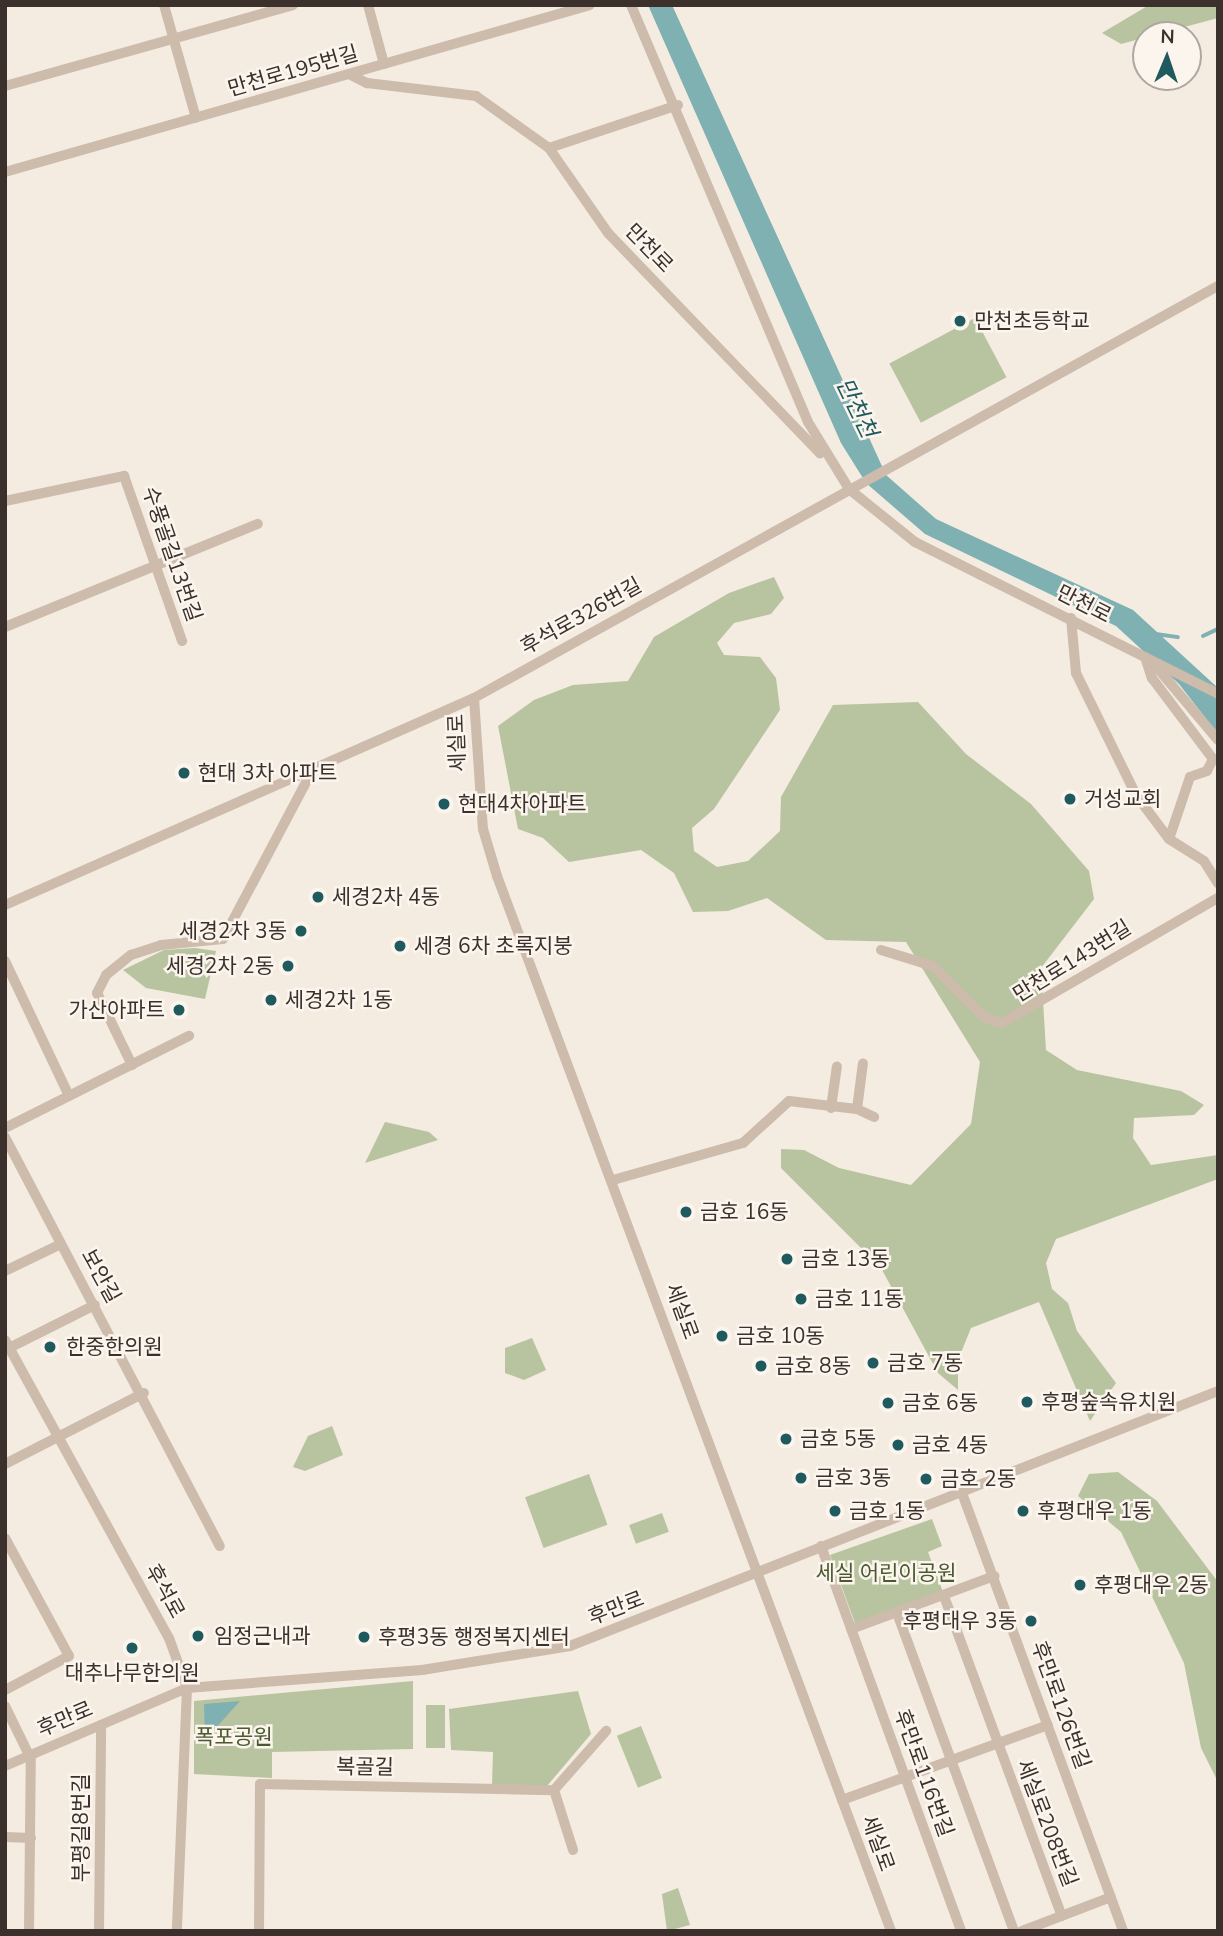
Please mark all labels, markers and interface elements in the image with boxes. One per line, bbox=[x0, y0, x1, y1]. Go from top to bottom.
north arrow bbox=[1132, 21, 1202, 91]
text: N bbox=[1160, 24, 1175, 50]
street label: 만천로195번길 bbox=[225, 40, 361, 102]
street label: 만천로 bbox=[620, 218, 678, 278]
place label: 만천초등학교 bbox=[974, 308, 1090, 334]
marker: 만천초등학교 bbox=[952, 313, 968, 329]
water label: 만천천 bbox=[830, 373, 882, 443]
street label: 수풍골길13번길 bbox=[137, 483, 207, 625]
street label: 후석로326번길 bbox=[516, 572, 646, 660]
street label: 만천로 bbox=[1052, 580, 1116, 628]
street label: 세실로 bbox=[443, 714, 471, 772]
place label: 현대 3차 아파트 bbox=[198, 760, 337, 786]
marker: 현대 3차 아파트 bbox=[176, 765, 192, 781]
place label: 거성교회 bbox=[1084, 786, 1161, 812]
place label: 현대4차아파트 bbox=[458, 791, 587, 817]
marker: 거성교회 bbox=[1062, 791, 1078, 807]
marker: 현대4차아파트 bbox=[436, 796, 452, 812]
place label: 세경2차 4동 bbox=[332, 884, 440, 910]
marker: 세경2차 4동 bbox=[310, 889, 326, 905]
street label: 만천로143번길 bbox=[1008, 915, 1136, 1007]
place label: 세경2차 3동 bbox=[179, 918, 287, 944]
marker: 세경2차 3동 bbox=[293, 923, 309, 939]
place label: 세경 6차 초록지붕 bbox=[414, 933, 573, 959]
marker: 세경 6차 초록지붕 bbox=[392, 938, 408, 954]
place label: 세경2차 2동 bbox=[166, 953, 274, 979]
marker: 세경2차 2동 bbox=[280, 958, 296, 974]
place label: 세경2차 1동 bbox=[285, 987, 393, 1013]
marker: 세경2차 1동 bbox=[263, 992, 279, 1008]
place label: 가산아파트 bbox=[68, 997, 165, 1023]
marker: 가산아파트 bbox=[171, 1002, 187, 1018]
place label: 금호 16동 bbox=[700, 1199, 789, 1225]
marker: 금호 16동 bbox=[678, 1204, 694, 1220]
street label: 보안길 bbox=[76, 1245, 126, 1307]
place label: 금호 13동 bbox=[801, 1246, 890, 1272]
marker: 금호 13동 bbox=[779, 1251, 795, 1267]
street label: 세실로 bbox=[660, 1279, 704, 1343]
place label: 금호 11동 bbox=[815, 1286, 904, 1312]
marker: 금호 11동 bbox=[793, 1291, 809, 1307]
place label: 금호 10동 bbox=[736, 1323, 825, 1349]
marker: 금호 10동 bbox=[714, 1328, 730, 1344]
place label: 한중한의원 bbox=[66, 1334, 163, 1360]
marker: 한중한의원 bbox=[40, 1337, 60, 1357]
place label: 금호 7동 bbox=[887, 1350, 963, 1376]
place label: 금호 8동 bbox=[775, 1353, 851, 1379]
marker: 금호 7동 bbox=[865, 1355, 881, 1371]
marker: 금호 8동 bbox=[753, 1358, 769, 1374]
place label: 후평숲속유치원 bbox=[1041, 1389, 1176, 1415]
place label: 금호 6동 bbox=[902, 1390, 978, 1416]
marker: 후평숲속유치원 bbox=[1019, 1394, 1035, 1410]
marker: 금호 6동 bbox=[880, 1395, 896, 1411]
place label: 금호 5동 bbox=[800, 1426, 876, 1452]
marker: 금호 5동 bbox=[778, 1431, 794, 1447]
place label: 금호 4동 bbox=[912, 1432, 988, 1458]
marker: 금호 4동 bbox=[890, 1437, 906, 1453]
place label: 금호 3동 bbox=[815, 1465, 891, 1491]
place label: 금호 2동 bbox=[940, 1466, 1016, 1492]
marker: 금호 3동 bbox=[793, 1470, 809, 1486]
marker: 금호 2동 bbox=[918, 1471, 934, 1487]
place label: 금호 1동 bbox=[849, 1498, 925, 1524]
place label: 후평대우 1동 bbox=[1037, 1498, 1152, 1524]
marker: 금호 1동 bbox=[827, 1503, 843, 1519]
marker: 후평대우 1동 bbox=[1015, 1503, 1031, 1519]
street label: 후석로 bbox=[140, 1560, 190, 1622]
park label: 세실 어린이공원 bbox=[816, 1560, 956, 1586]
place label: 후평대우 2동 bbox=[1094, 1572, 1209, 1598]
marker: 후평대우 2동 bbox=[1072, 1577, 1088, 1593]
street label: 후만로 bbox=[584, 1586, 648, 1630]
place label: 후평대우 3동 bbox=[902, 1608, 1017, 1634]
marker: 후평대우 3동 bbox=[1023, 1613, 1039, 1629]
place label: 임정근내과 bbox=[214, 1623, 311, 1649]
place label: 후평3동 행정복지센터 bbox=[378, 1624, 570, 1650]
marker: 임정근내과 bbox=[188, 1626, 208, 1646]
marker: 후평3동 행정복지센터 bbox=[356, 1629, 372, 1645]
marker: 대추나무한의원 bbox=[122, 1638, 142, 1658]
street label: 후만로126번길 bbox=[1026, 1638, 1096, 1772]
place label: 대추나무한의원 bbox=[64, 1660, 200, 1686]
street label: 후만로 bbox=[33, 1696, 97, 1742]
street label: 후만로116번길 bbox=[889, 1706, 959, 1840]
park label: 폭포공원 bbox=[195, 1724, 273, 1750]
street label: 복골길 bbox=[336, 1754, 394, 1780]
street label: 세실로208번길 bbox=[1011, 1756, 1083, 1890]
street label: 부평길8번길 bbox=[68, 1773, 94, 1883]
street label: 세실로 bbox=[856, 1811, 900, 1875]

